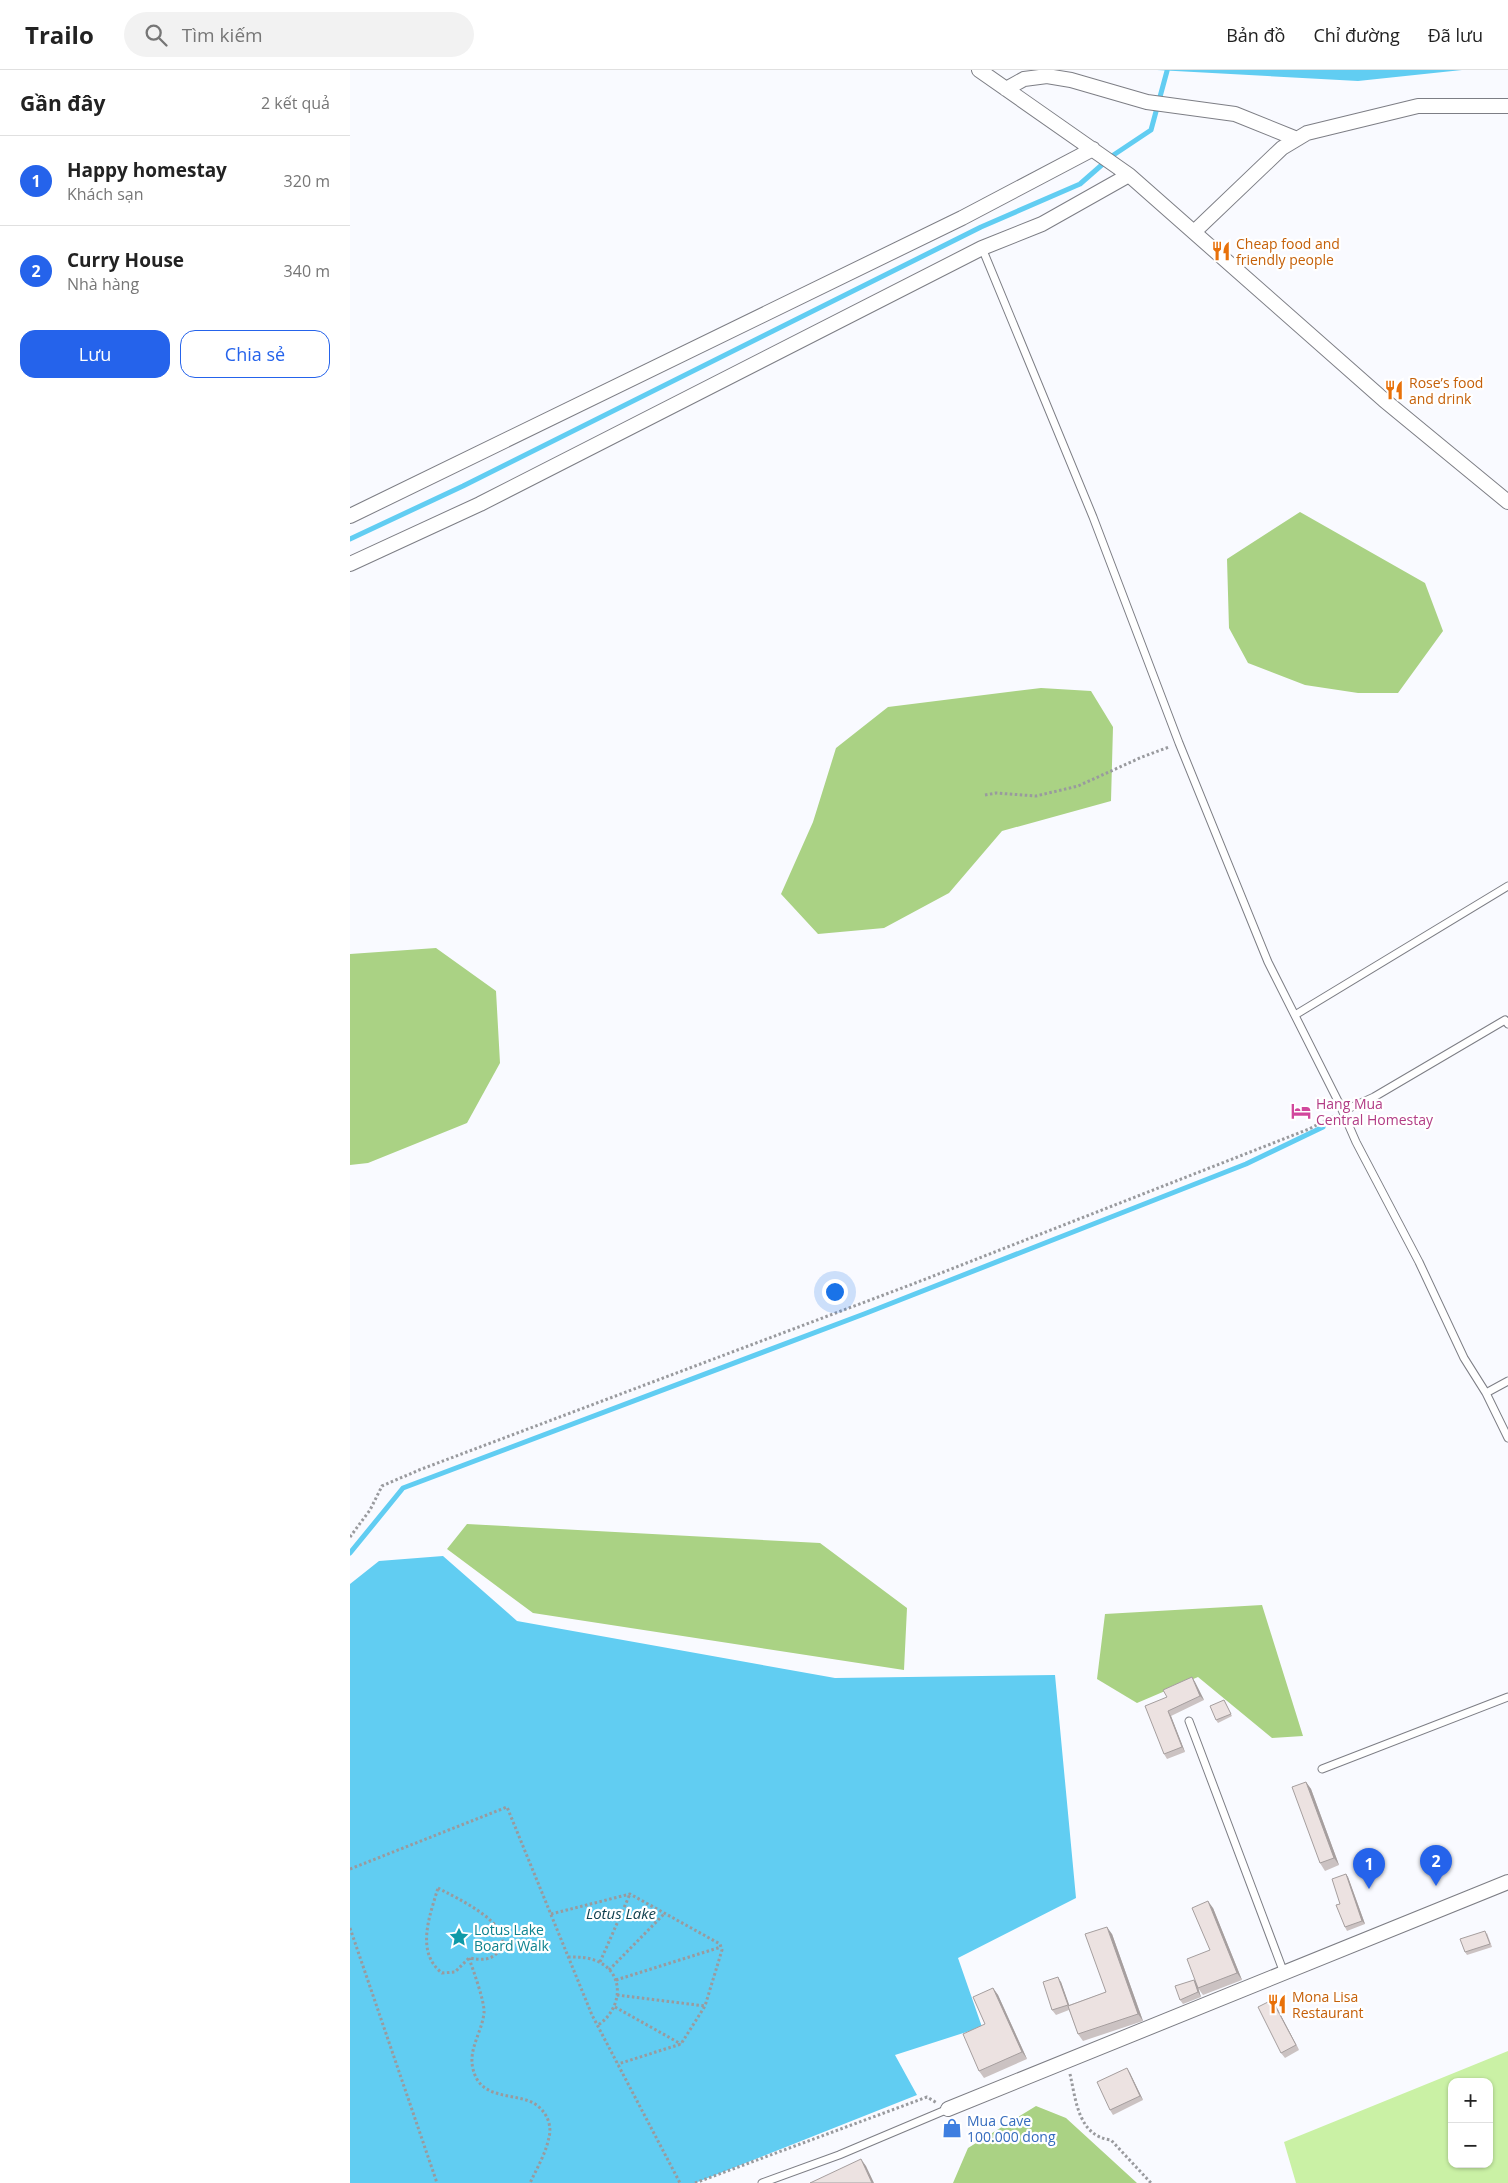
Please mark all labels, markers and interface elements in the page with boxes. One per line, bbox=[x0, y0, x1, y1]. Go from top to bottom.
search box bbox=[124, 12, 474, 57]
text: Trailo bbox=[25, 18, 94, 51]
icon: search bbox=[142, 21, 170, 49]
text: Tìm kiếm bbox=[182, 22, 263, 48]
text: Bản đồ bbox=[1226, 23, 1285, 47]
text: Chỉ đường bbox=[1313, 23, 1400, 47]
text: Đã lưu bbox=[1428, 23, 1483, 47]
text: Gần đây bbox=[20, 89, 105, 117]
text: 2 kết quả bbox=[261, 92, 330, 114]
text: Happy homestay bbox=[67, 157, 227, 183]
text: 1 bbox=[31, 170, 41, 192]
text: 320 m bbox=[284, 170, 330, 192]
text: Khách sạn bbox=[67, 183, 143, 205]
place label: Cheap food and friendly people bbox=[1236, 234, 1340, 269]
restaurant icon: Cheap food and friendly people bbox=[1210, 240, 1232, 262]
text: Curry House bbox=[67, 247, 184, 273]
text: 2 bbox=[31, 260, 41, 282]
text: 340 m bbox=[284, 260, 330, 282]
text: Nhà hàng bbox=[67, 273, 139, 295]
button: Lưu bbox=[20, 330, 170, 378]
button: Chia sẻ bbox=[180, 330, 330, 378]
place label: Rose’s food and drink bbox=[1409, 373, 1483, 408]
restaurant icon: Rose’s food and drink bbox=[1383, 379, 1405, 401]
place label: Hang Mua Central Homestay bbox=[1316, 1094, 1434, 1129]
hotel icon: Hang Mua Central Homestay bbox=[1290, 1100, 1312, 1122]
your location bbox=[822, 1279, 848, 1305]
pin: 2 bbox=[1420, 1845, 1452, 1886]
pin: 1 bbox=[1353, 1848, 1385, 1889]
water label: Lotus Lake bbox=[586, 1903, 657, 1923]
place label: Lotus Lake Board Walk bbox=[474, 1920, 549, 1955]
place icon: Lotus Lake Board Walk bbox=[448, 1926, 470, 1948]
place label: Mona Lisa Restaurant bbox=[1292, 1987, 1364, 2022]
restaurant icon: Mona Lisa Restaurant bbox=[1266, 1993, 1288, 2015]
map controls bbox=[1448, 2078, 1493, 2168]
button: + bbox=[1448, 2078, 1493, 2123]
place label: Mua Cave 100.000 dong bbox=[967, 2111, 1056, 2146]
shop icon: Mua Cave 100.000 dong bbox=[941, 2117, 963, 2139]
button: − bbox=[1448, 2123, 1493, 2168]

